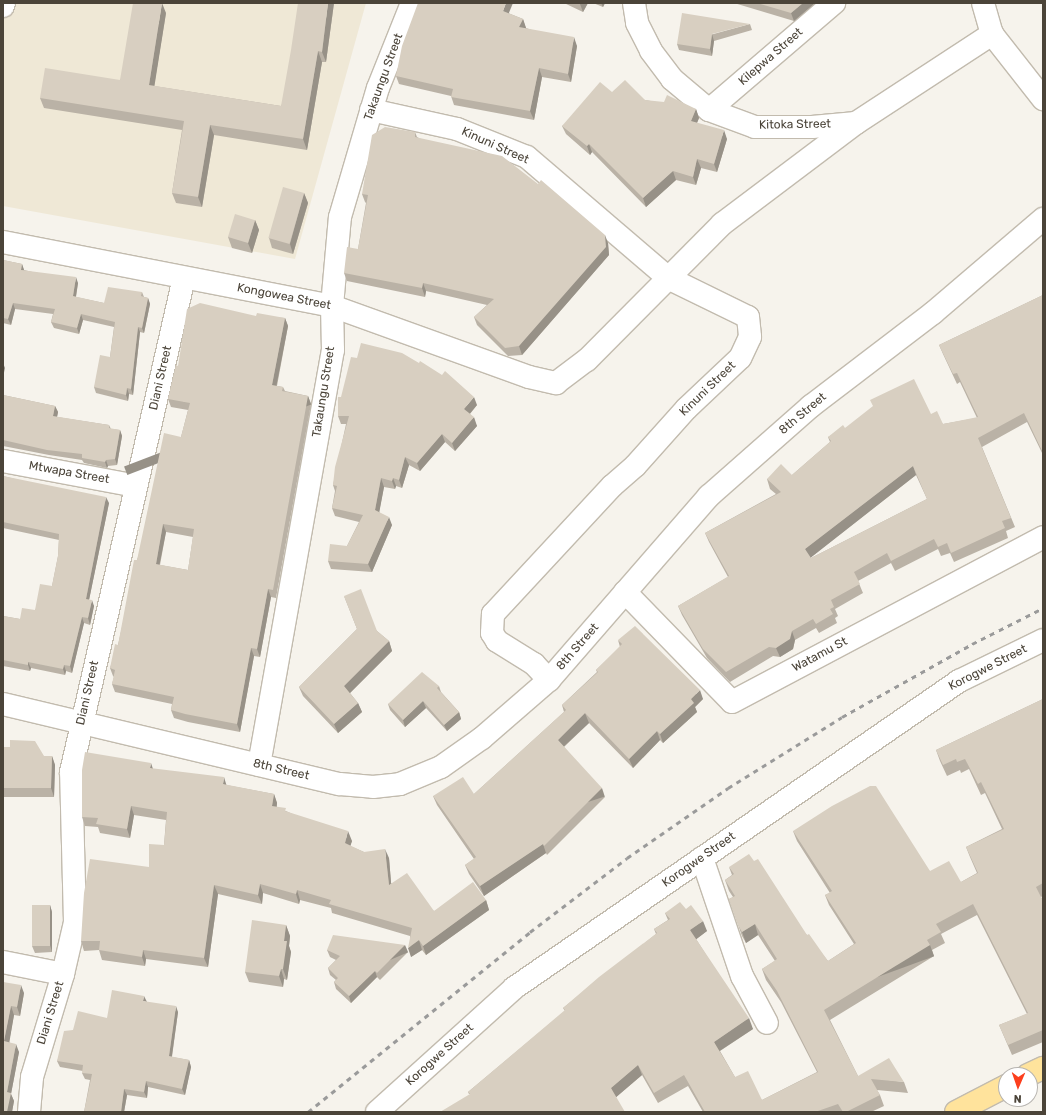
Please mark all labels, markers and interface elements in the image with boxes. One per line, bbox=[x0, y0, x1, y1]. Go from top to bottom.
street label: Kilepwa Street bbox=[736, 25, 806, 89]
street label: Takaungu Street bbox=[362, 31, 406, 123]
street label: Kitoka Street bbox=[759, 117, 831, 133]
street label: Kinuni Street bbox=[459, 125, 531, 167]
street label: Kongowea Street bbox=[236, 281, 332, 313]
street label: Diani Street bbox=[147, 344, 175, 412]
street label: Takaungu Street bbox=[310, 346, 338, 438]
street label: Kinuni Street bbox=[677, 359, 739, 419]
street label: 8th Street bbox=[776, 390, 830, 438]
street label: Mtwapa Street bbox=[28, 459, 110, 487]
street label: 8th Street bbox=[554, 621, 602, 673]
street label: Watamu St bbox=[790, 635, 850, 675]
street label: Korogwe Street bbox=[946, 642, 1030, 694]
street label: Diani Street bbox=[74, 659, 102, 727]
street label: 8th Street bbox=[251, 757, 311, 783]
street label: Korogwe Street bbox=[660, 829, 738, 891]
street label: Diani Street bbox=[35, 980, 67, 1046]
street label: Korogwe Street bbox=[403, 1021, 477, 1089]
north arrow bbox=[998, 1067, 1038, 1107]
text: N bbox=[1013, 1092, 1022, 1105]

